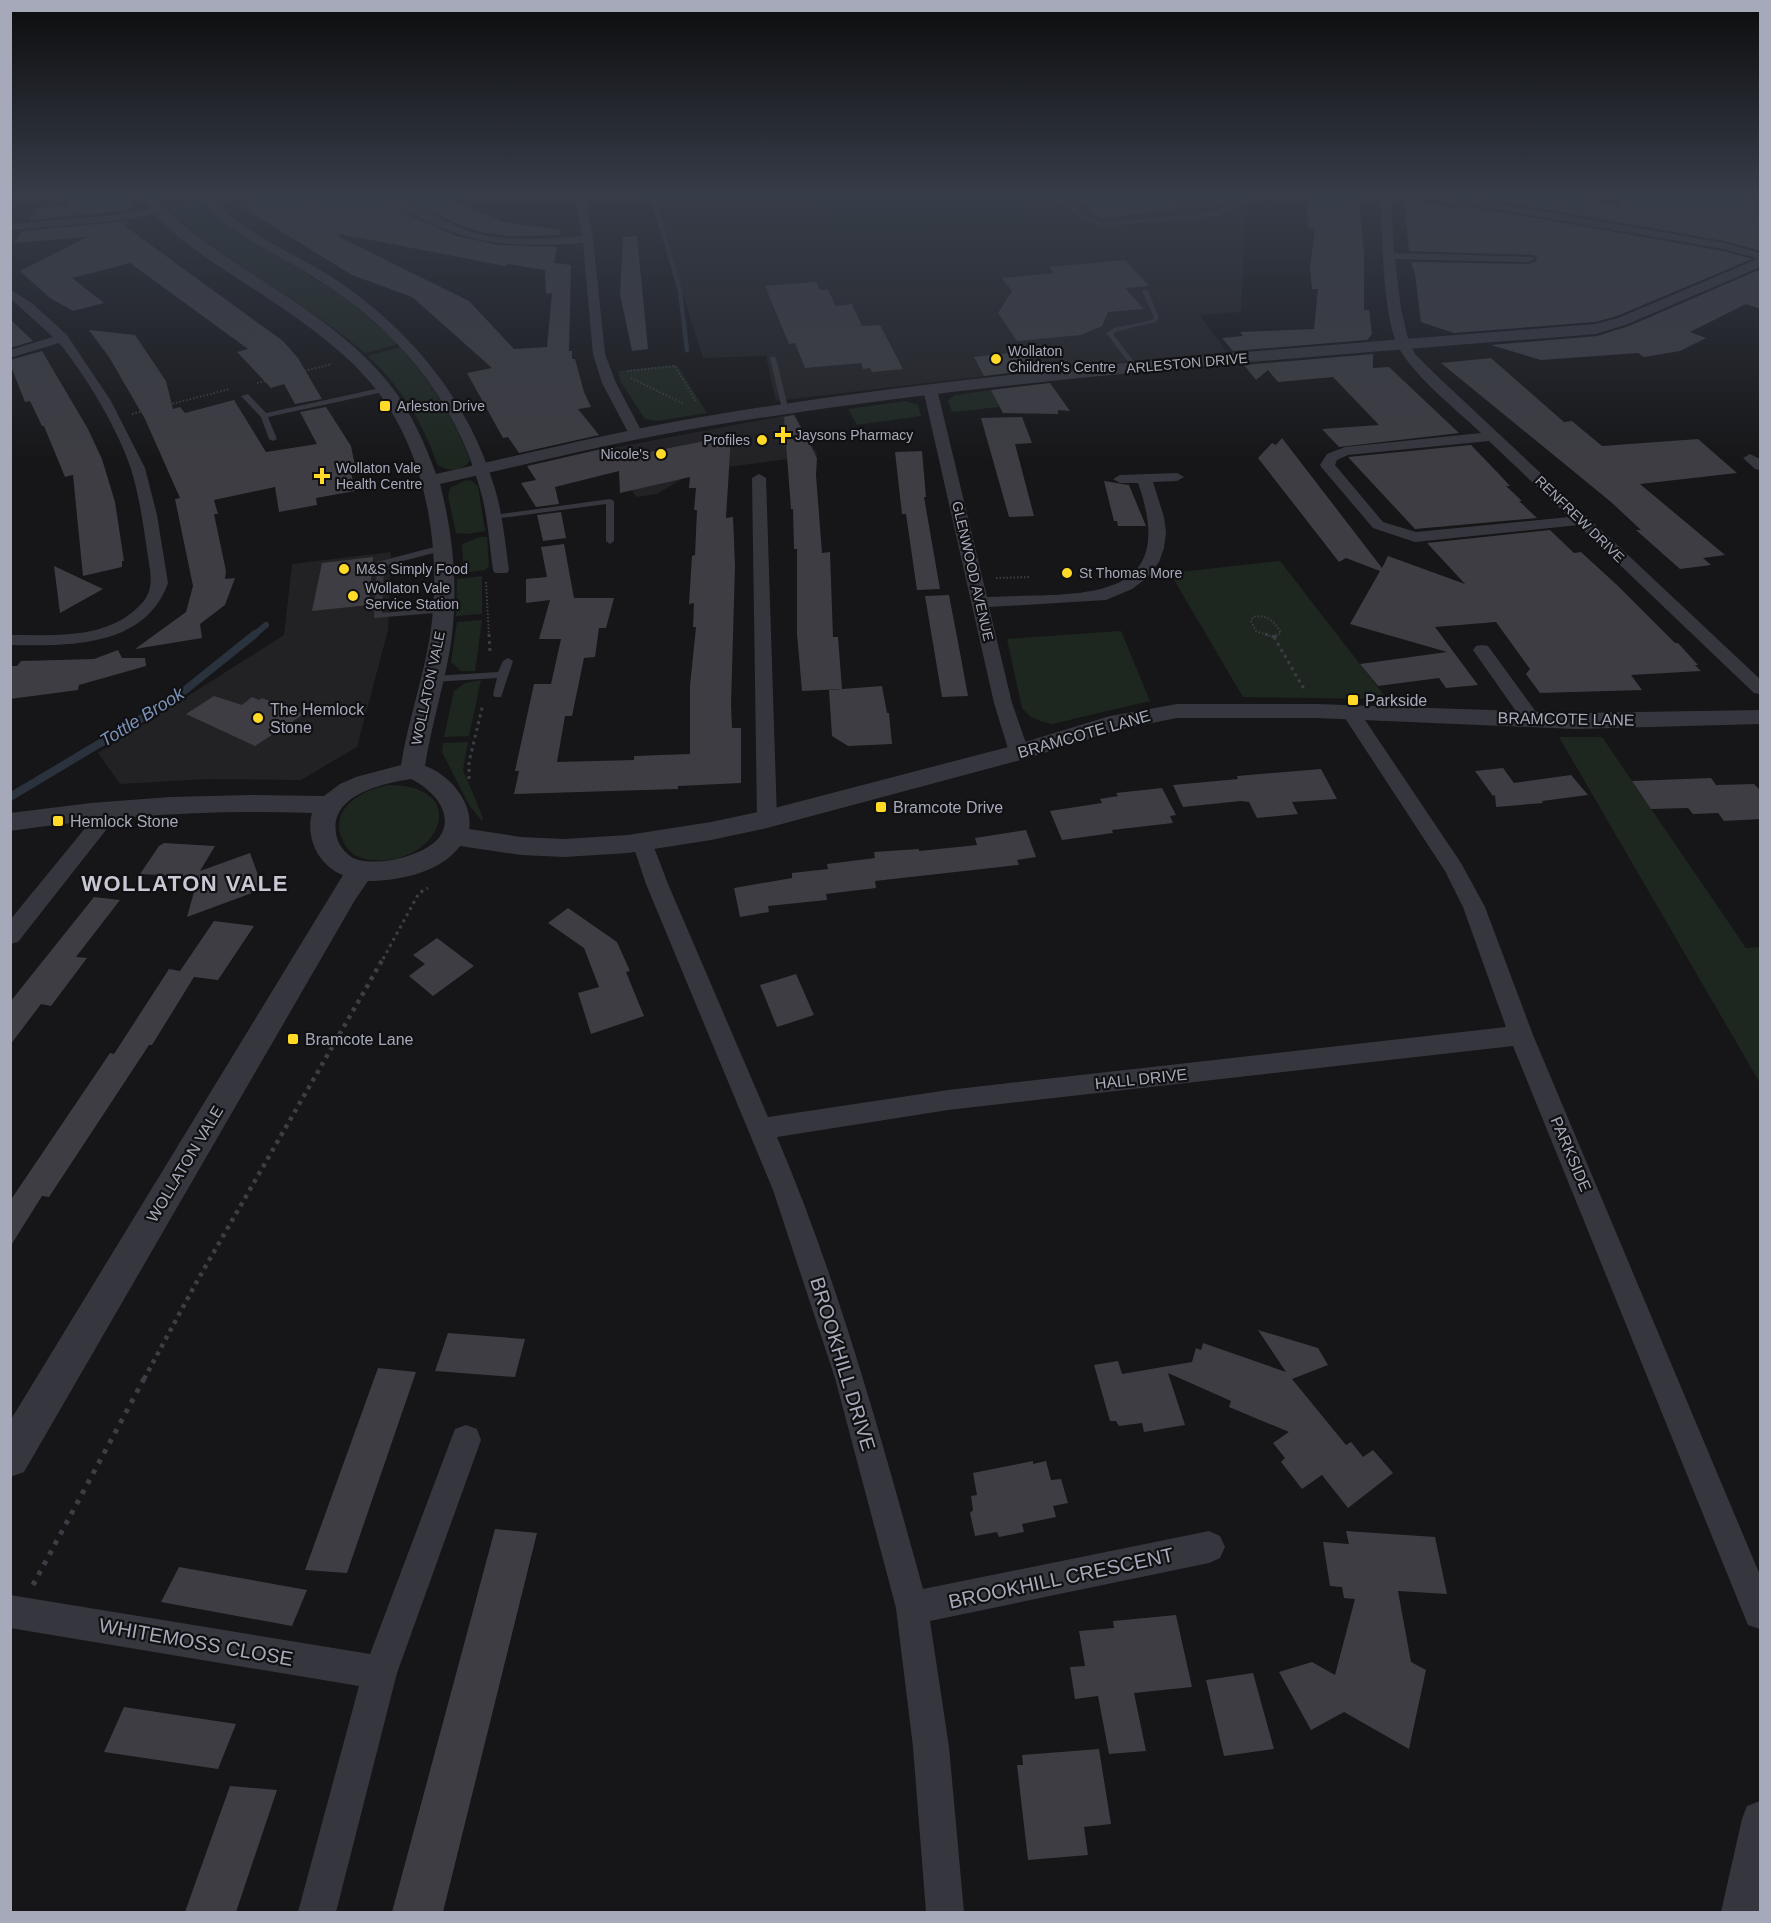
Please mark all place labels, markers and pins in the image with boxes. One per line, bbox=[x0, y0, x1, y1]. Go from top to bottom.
place label: Wollaton Children's Centre bbox=[1008, 343, 1116, 375]
marker: Wollaton Children's Centre bbox=[989, 352, 1003, 366]
place label: Arleston Drive bbox=[397, 398, 485, 414]
marker: Arleston Drive bbox=[378, 399, 392, 413]
place label: Jaysons Pharmacy bbox=[795, 427, 913, 443]
marker: Jaysons Pharmacy bbox=[776, 428, 790, 442]
place label: Profiles bbox=[703, 432, 750, 448]
marker: Profiles bbox=[755, 433, 769, 447]
place label: Nicole's bbox=[600, 446, 649, 462]
marker: Nicole's bbox=[654, 447, 668, 461]
place label: Wollaton Vale Health Centre bbox=[336, 460, 423, 492]
marker: Wollaton Vale Health Centre bbox=[313, 467, 331, 485]
place label: M&S Simply Food bbox=[356, 561, 468, 577]
marker: M&S Simply Food bbox=[337, 562, 351, 576]
place label: St Thomas More bbox=[1079, 565, 1182, 581]
marker: St Thomas More bbox=[1060, 566, 1074, 580]
place label: Wollaton Vale Service Station bbox=[365, 580, 459, 612]
marker: Wollaton Vale Service Station bbox=[346, 589, 360, 603]
place label: Parkside bbox=[1365, 692, 1427, 709]
marker: Parkside bbox=[1346, 693, 1360, 707]
place label: The Hemlock Stone bbox=[270, 701, 365, 736]
marker: The Hemlock Stone bbox=[251, 711, 265, 725]
place label: Bramcote Drive bbox=[893, 799, 1003, 816]
marker: Bramcote Drive bbox=[874, 800, 888, 814]
place label: Hemlock Stone bbox=[70, 813, 179, 830]
marker: Hemlock Stone bbox=[51, 814, 65, 828]
place label: Bramcote Lane bbox=[305, 1031, 414, 1048]
marker: Bramcote Lane bbox=[286, 1032, 300, 1046]

